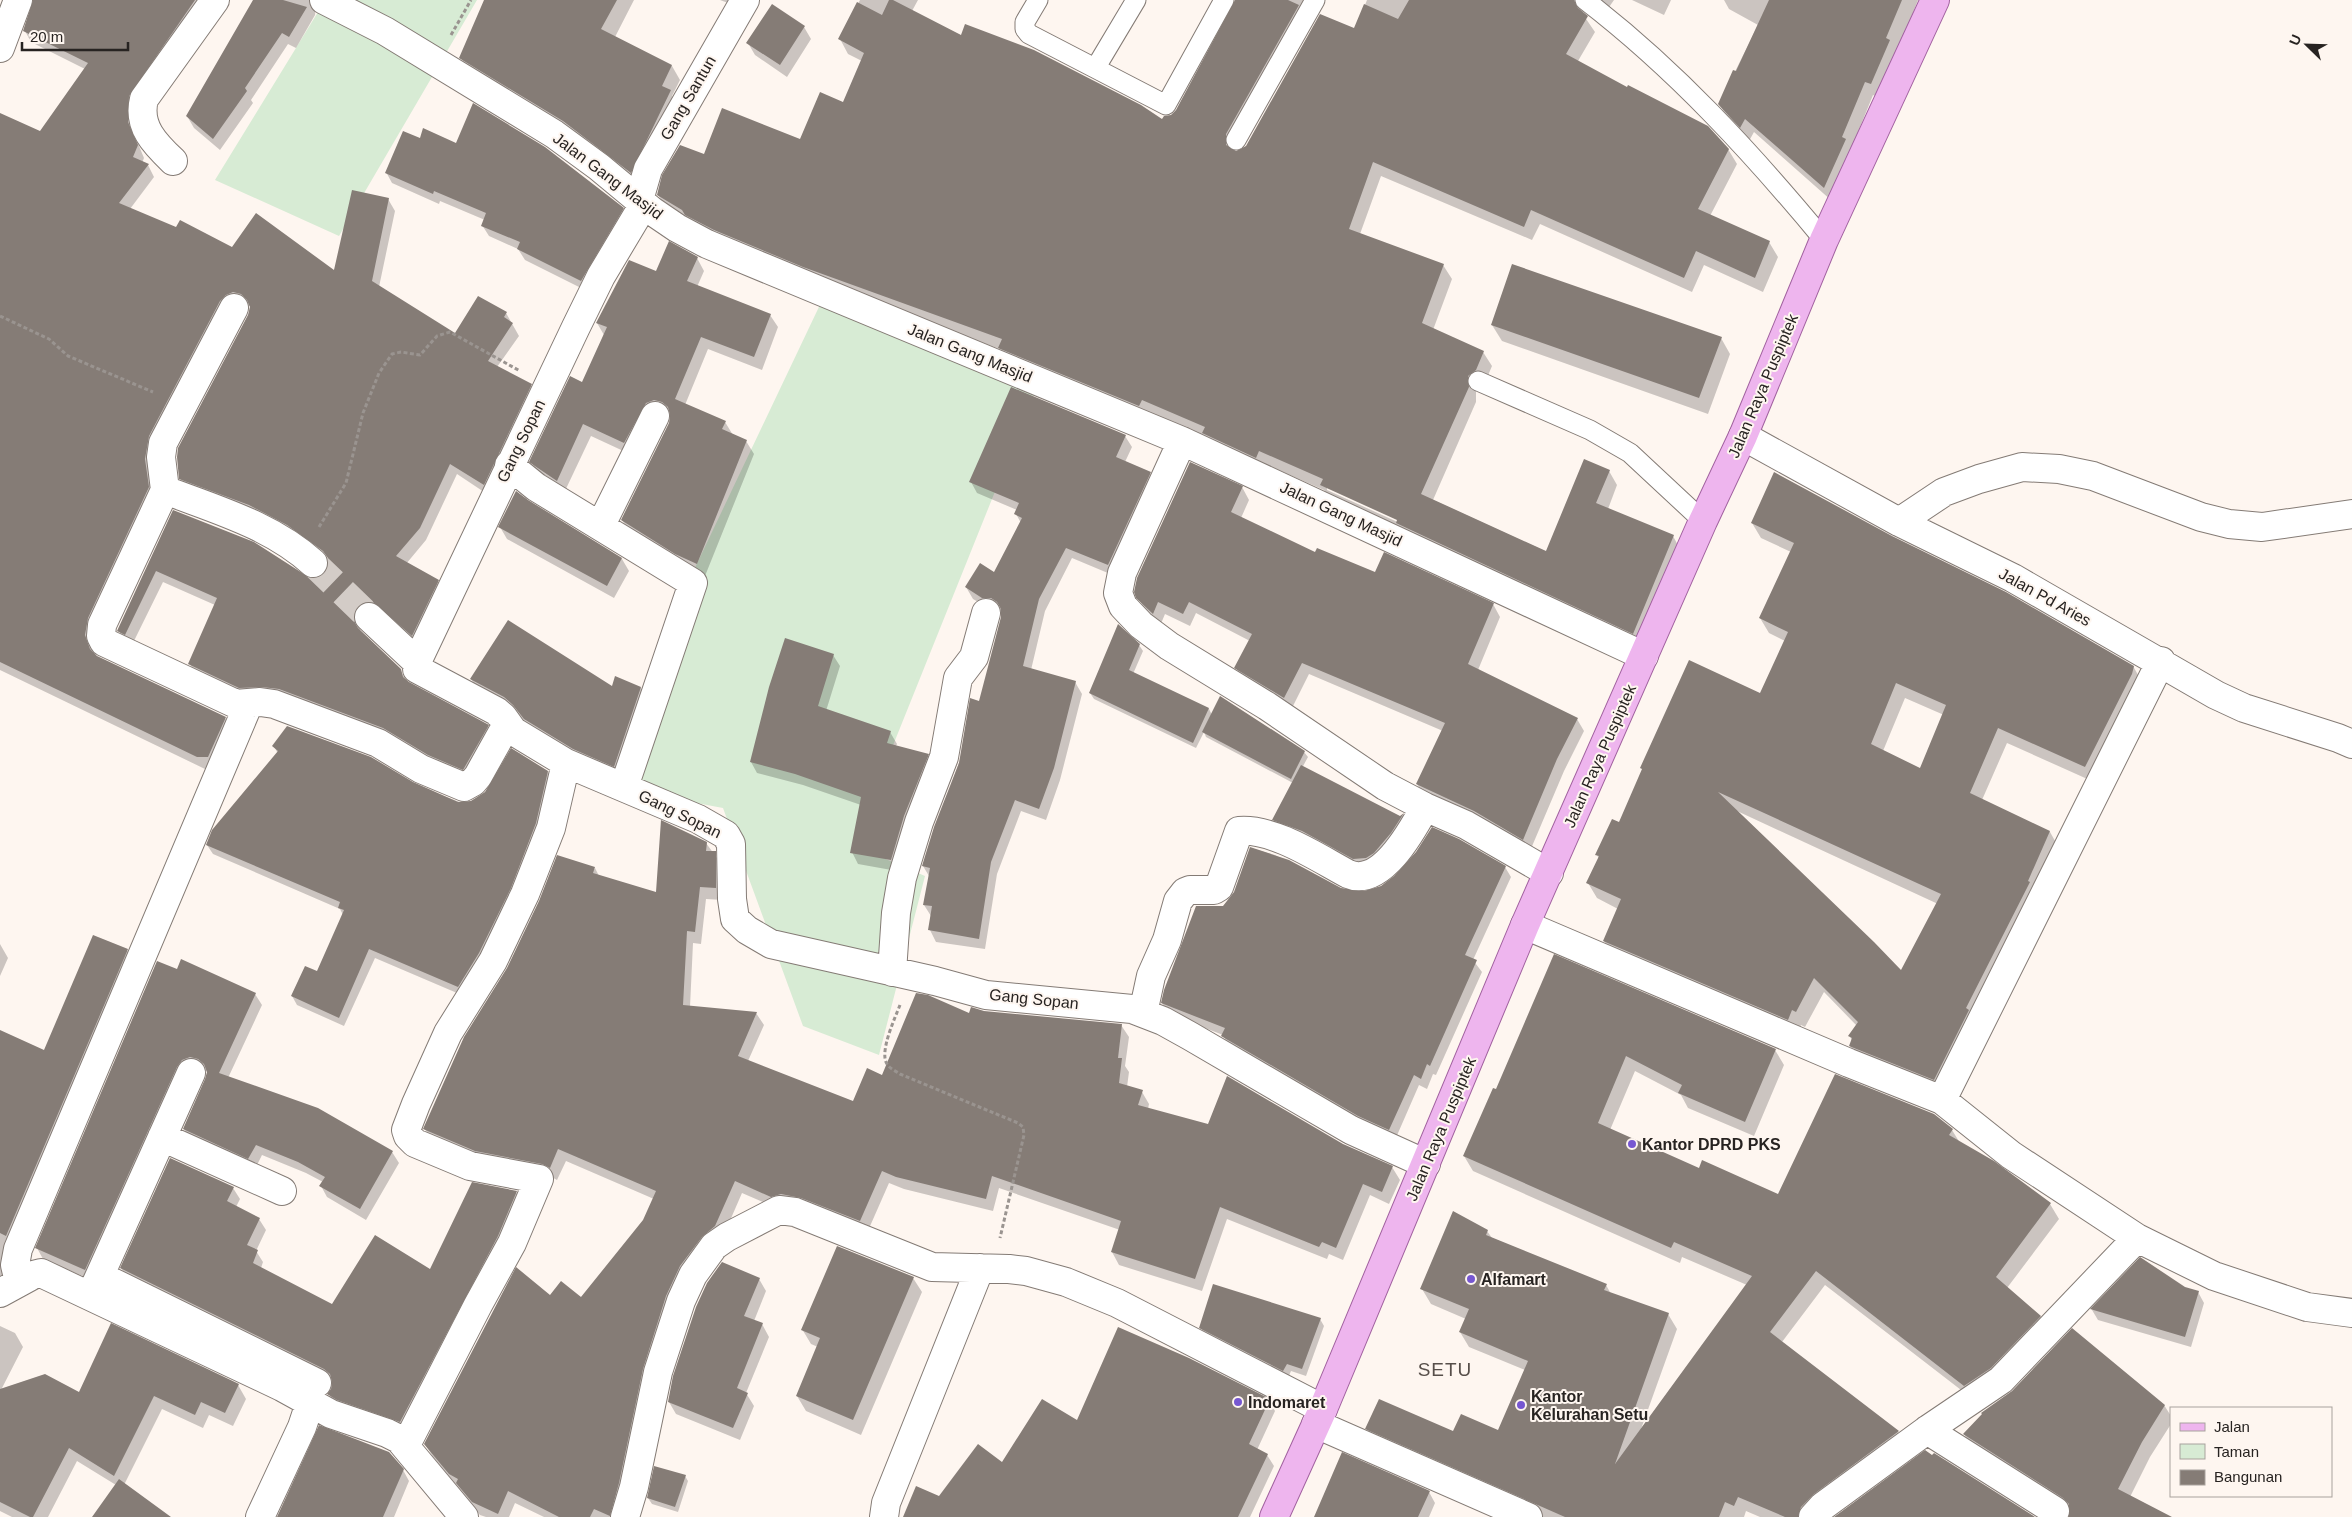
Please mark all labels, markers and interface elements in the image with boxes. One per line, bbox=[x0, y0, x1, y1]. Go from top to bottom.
scale bar bbox=[22, 20, 129, 52]
north arrow bbox=[2282, 20, 2332, 70]
text: 20 m bbox=[30, 28, 63, 45]
text: U bbox=[2286, 32, 2304, 48]
street label: Gang Santun bbox=[657, 53, 719, 143]
street label: Jalan Gang Masjid bbox=[550, 129, 666, 223]
street label: Jalan Raya Puspiptek bbox=[1725, 311, 1801, 461]
street label: Jalan Gang Masjid bbox=[905, 320, 1035, 386]
street label: Gang Sopan bbox=[494, 397, 548, 485]
street label: Jalan Gang Masjid bbox=[1277, 478, 1405, 550]
street label: Jalan Pd Aries bbox=[1996, 565, 2094, 629]
street label: Jalan Raya Puspiptek bbox=[1561, 681, 1640, 830]
street label: Gang Sopan bbox=[636, 787, 724, 841]
street label: Gang Sopan bbox=[988, 986, 1080, 1012]
street label: Jalan Raya Puspiptek bbox=[1403, 1054, 1479, 1204]
place label: Kantor DPRD PKS bbox=[1642, 1136, 1781, 1153]
marker: Kantor DPRD PKS bbox=[1626, 1138, 1638, 1150]
place label: Alfamart bbox=[1481, 1271, 1547, 1288]
marker: Alfamart bbox=[1465, 1273, 1477, 1285]
district label: SETU bbox=[1418, 1359, 1472, 1380]
place label: Kantor Kelurahan Setu bbox=[1531, 1388, 1648, 1423]
place label: Indomaret bbox=[1248, 1394, 1326, 1411]
marker: Indomaret bbox=[1232, 1396, 1244, 1408]
marker: Kantor Kelurahan Setu bbox=[1515, 1399, 1527, 1411]
legend bbox=[2170, 1407, 2332, 1497]
text: Jalan bbox=[2214, 1418, 2250, 1435]
text: Taman bbox=[2214, 1443, 2259, 1460]
text: Bangunan bbox=[2214, 1468, 2282, 1485]

